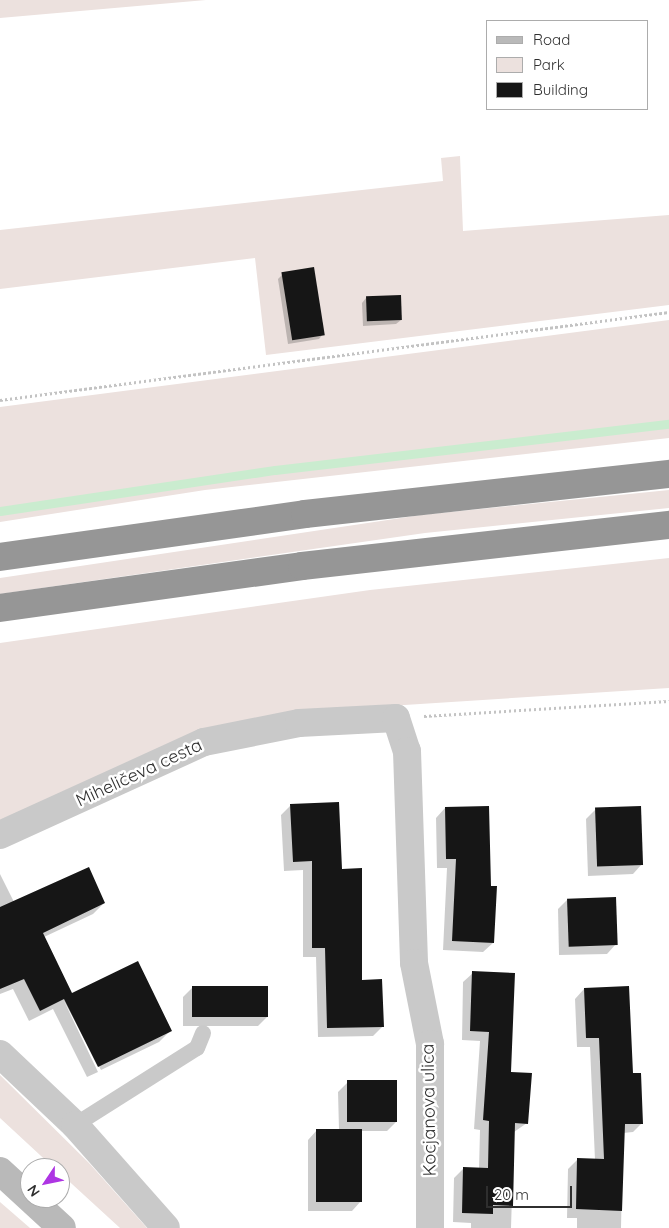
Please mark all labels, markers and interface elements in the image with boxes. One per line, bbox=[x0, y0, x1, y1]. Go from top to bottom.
legend bbox=[487, 20, 649, 110]
text: Road bbox=[533, 30, 570, 49]
text: Park bbox=[533, 55, 565, 74]
text: Building bbox=[533, 80, 588, 99]
street label: Miheličeva cesta bbox=[72, 734, 206, 812]
street label: Kocjanova ulica bbox=[417, 1043, 441, 1177]
north arrow bbox=[20, 1158, 70, 1208]
scale bar bbox=[489, 1176, 575, 1208]
text: N bbox=[23, 1182, 44, 1200]
text: 20 m bbox=[494, 1185, 529, 1204]

